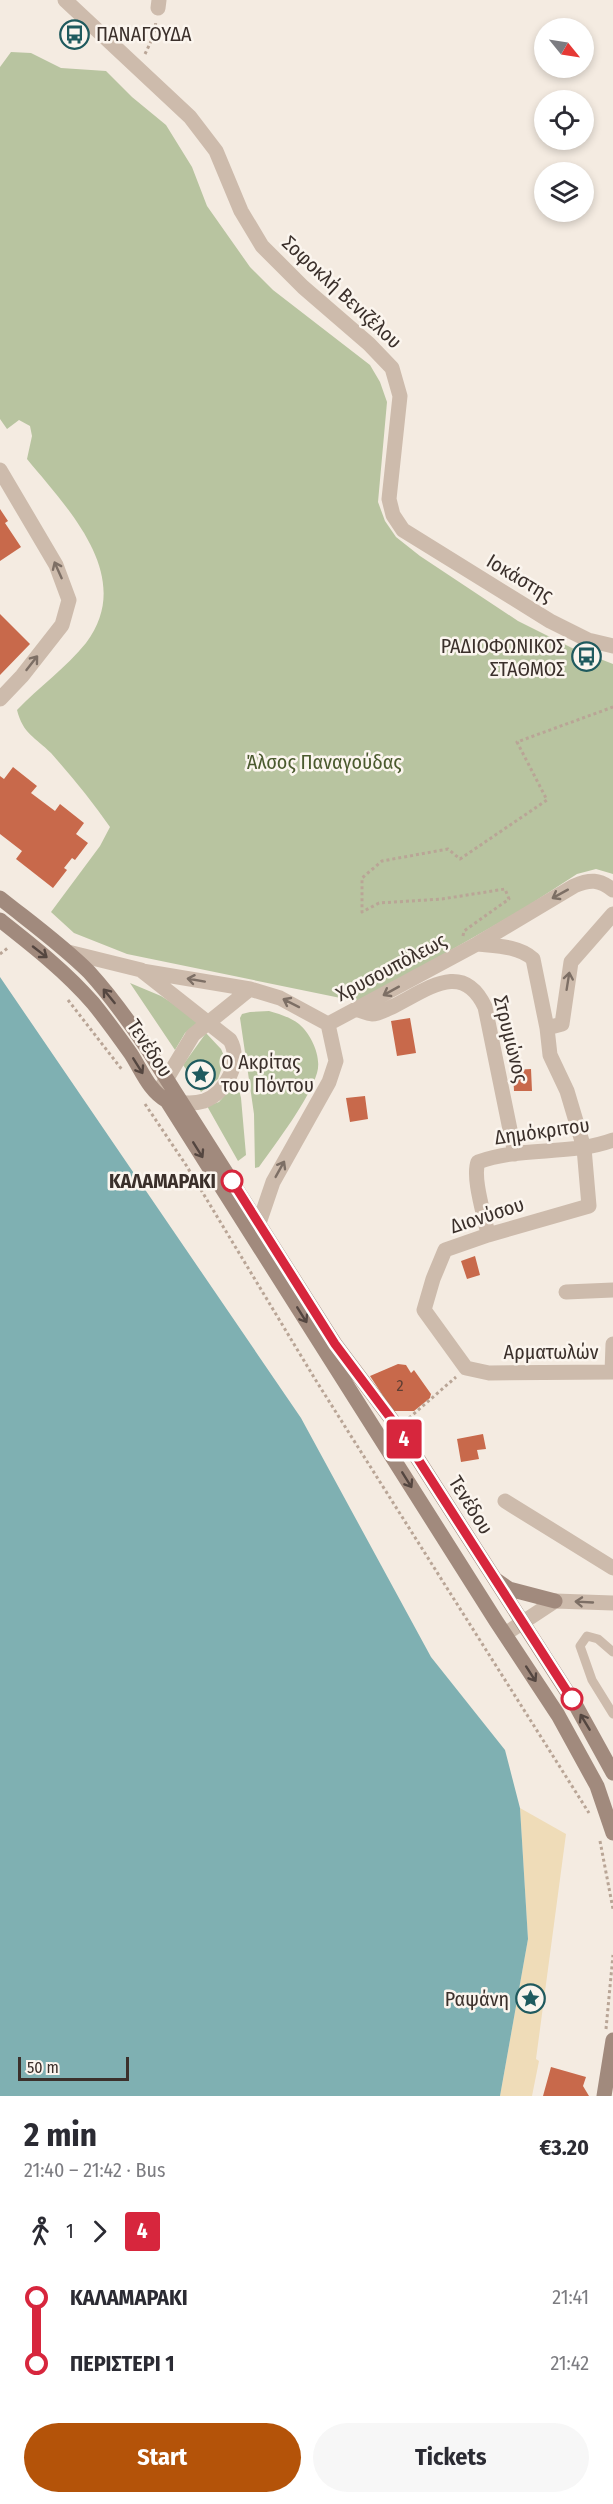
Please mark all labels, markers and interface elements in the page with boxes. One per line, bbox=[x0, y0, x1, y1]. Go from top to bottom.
bus stop icon: ΠΑΝΑΓΟΥΔΑ bbox=[59, 18, 91, 50]
north arrow bbox=[534, 18, 594, 78]
map controls bbox=[534, 18, 594, 222]
place label: ΠΑΝΑΓΟΥΔΑ bbox=[96, 22, 192, 46]
button: locate bbox=[534, 90, 594, 150]
button: layers bbox=[534, 162, 594, 222]
street label: Σοφοκλή Βενιζέλου bbox=[277, 231, 407, 353]
street label: Ιοκάστης bbox=[482, 549, 558, 608]
one-way arrow bbox=[51, 561, 63, 579]
place label: ΡΑΔΙΟΦΩΝΙΚΟΣ ΣΤΑΘΜΟΣ bbox=[441, 634, 565, 681]
bus stop icon: ΡΑΔΙΟΦΩΝΙΚΟΣ ΣΤΑΘΜΟΣ bbox=[570, 641, 602, 673]
one-way arrow bbox=[26, 656, 39, 672]
park label: Άλσος Παναγούδας bbox=[246, 750, 402, 774]
one-way arrow bbox=[552, 889, 570, 900]
street label: Χρυσουπόλεως bbox=[332, 928, 451, 1006]
one-way arrow bbox=[32, 946, 48, 959]
one-way arrow bbox=[562, 971, 573, 991]
one-way arrow bbox=[186, 974, 206, 985]
one-way arrow bbox=[383, 986, 401, 997]
one-way arrow bbox=[103, 988, 116, 1004]
street label: Στρυμώνος bbox=[489, 993, 534, 1085]
one-way arrow bbox=[282, 997, 300, 1008]
street label: Τενέδου bbox=[122, 1015, 178, 1081]
place label: Ο Ακρίτας του Πόντου bbox=[220, 1050, 314, 1097]
one-way arrow bbox=[133, 1057, 145, 1074]
place icon: Ο Ακρίτας του Πόντου bbox=[184, 1058, 216, 1090]
street label: Δημόκριτου bbox=[493, 1112, 591, 1150]
one-way arrow bbox=[192, 1141, 204, 1158]
one-way arrow bbox=[274, 1161, 286, 1178]
place label: ΚΑΛΑΜΑΡΑΚΙ bbox=[109, 1169, 216, 1193]
marker: ΚΑΛΑΜΑΡΑΚΙ bbox=[221, 1170, 243, 1192]
street label: Διονύσου bbox=[447, 1192, 527, 1238]
one-way arrow bbox=[297, 1306, 309, 1323]
street label: Αρματωλών bbox=[504, 1340, 599, 1364]
house number: 2 bbox=[396, 1376, 404, 1395]
line badge: 4 bbox=[384, 1420, 424, 1458]
text: 4 bbox=[399, 1426, 409, 1452]
one-way arrow bbox=[401, 1471, 413, 1488]
street label: Τενέδου bbox=[444, 1471, 498, 1539]
one-way arrow bbox=[575, 1596, 595, 1607]
one-way arrow bbox=[525, 1666, 538, 1683]
unlabelled marker bbox=[561, 1688, 583, 1710]
one-way arrow bbox=[579, 1714, 591, 1731]
place icon: Ραψάνη bbox=[514, 1983, 546, 2015]
place label: Ραψάνη bbox=[445, 1987, 509, 2011]
scale bar bbox=[18, 2054, 129, 2082]
text: 50 m bbox=[27, 2058, 59, 2077]
text: 2 min bbox=[24, 2115, 97, 2155]
text: €3.20 bbox=[540, 2134, 589, 2161]
text: 21:40 – 21:42 · Bus bbox=[24, 2158, 165, 2182]
icon: walk bbox=[24, 2215, 57, 2248]
icon: forward bbox=[83, 2215, 116, 2248]
text: 4 bbox=[137, 2218, 148, 2244]
text: 1 bbox=[66, 2219, 74, 2243]
text: ΚΑΛΑΜΑΡΑΚΙ bbox=[70, 2284, 188, 2311]
text: 21:41 bbox=[552, 2285, 589, 2309]
text: ΠΕΡΙΣΤΕΡΙ 1 bbox=[70, 2350, 174, 2377]
text: 21:42 bbox=[550, 2351, 589, 2375]
button: Start bbox=[24, 2423, 301, 2492]
button: Tickets bbox=[313, 2423, 589, 2492]

